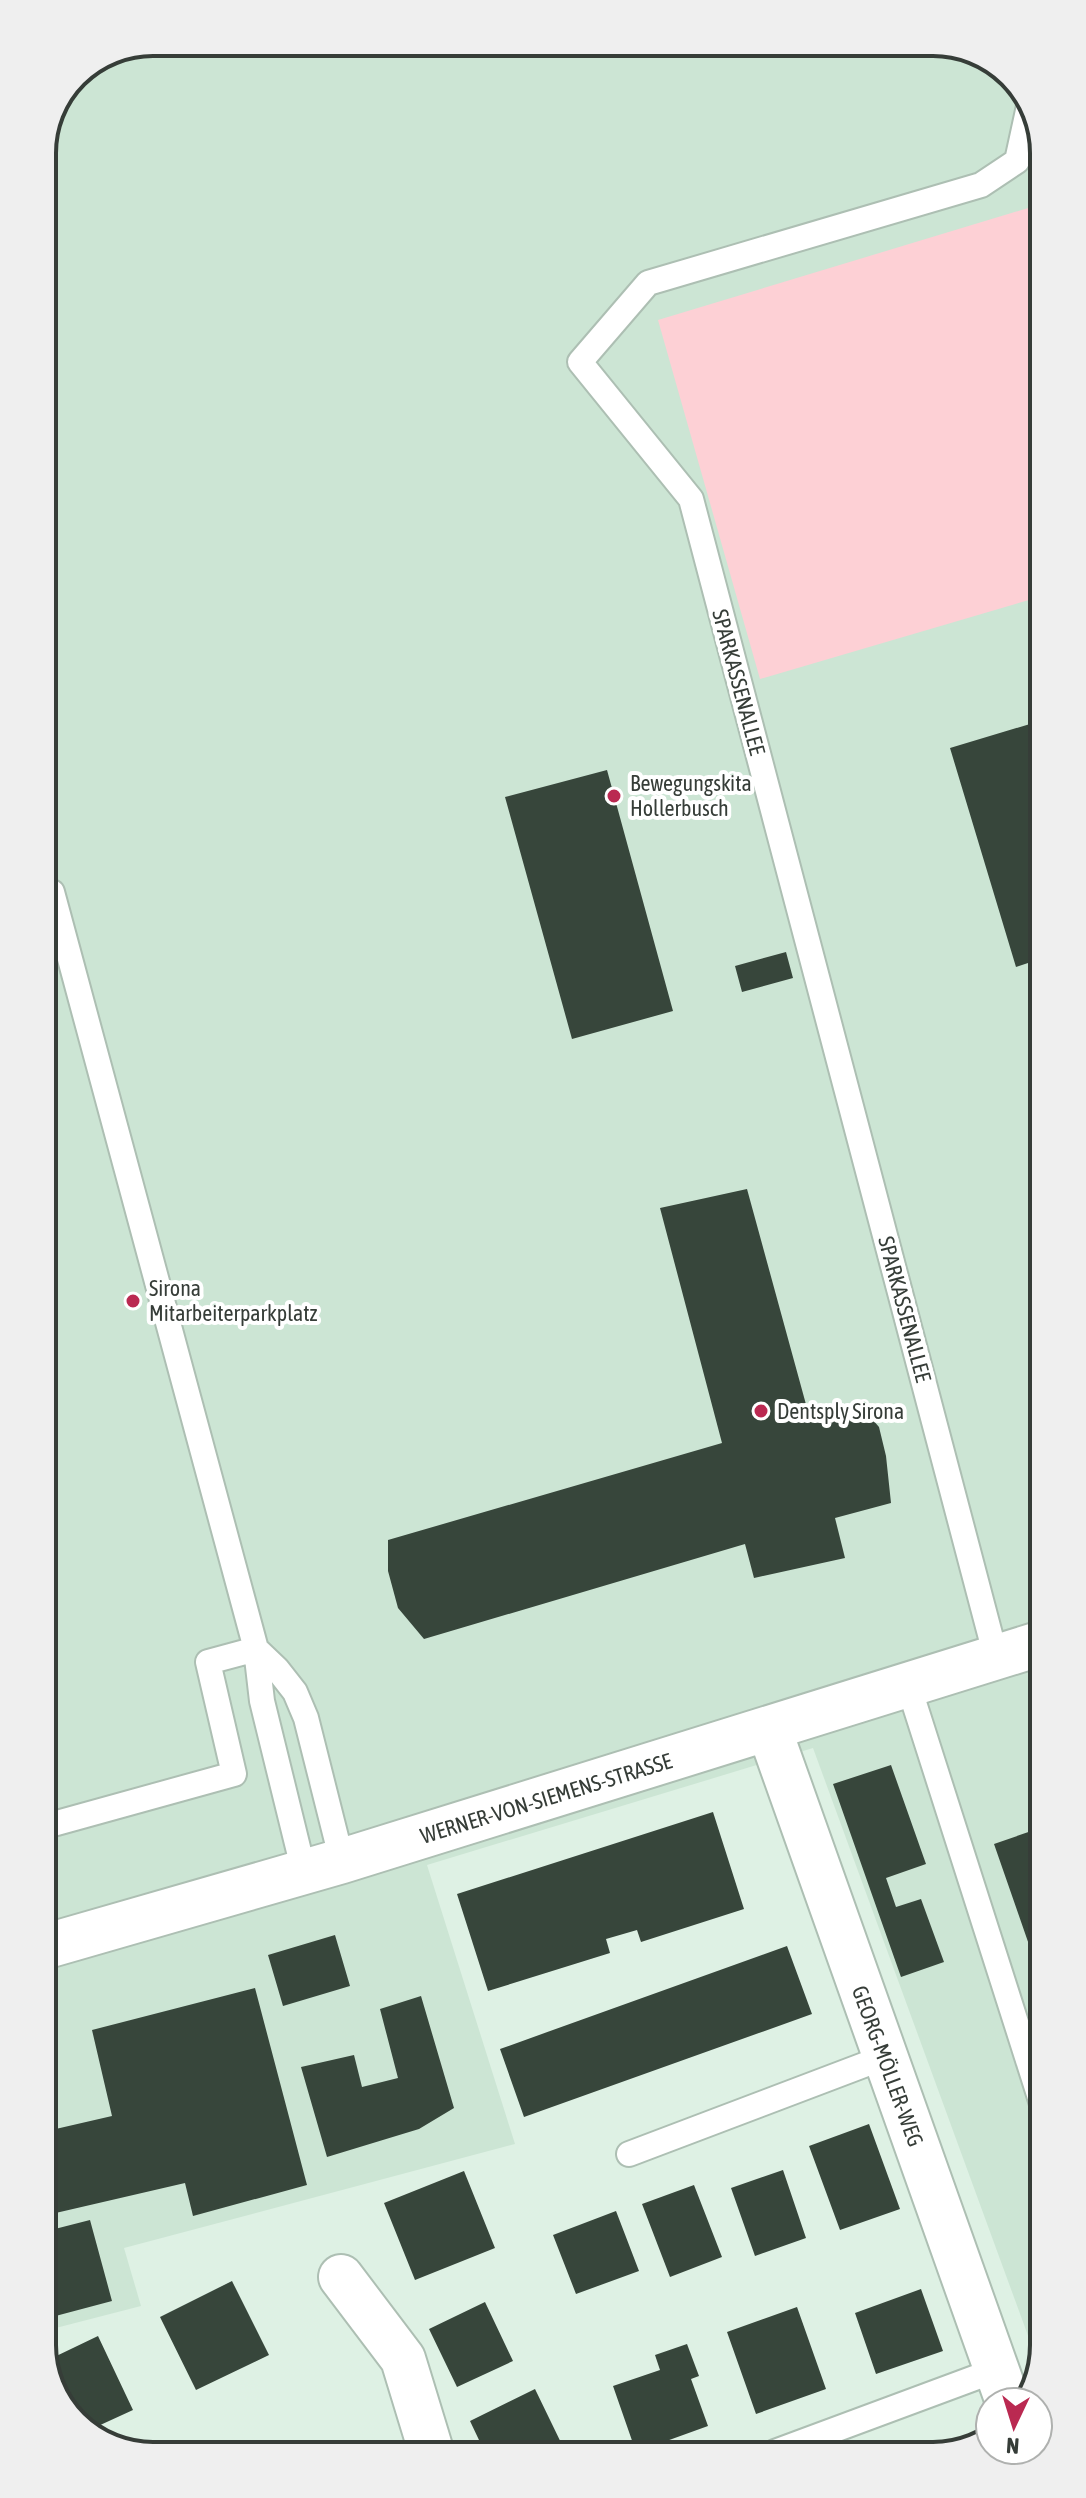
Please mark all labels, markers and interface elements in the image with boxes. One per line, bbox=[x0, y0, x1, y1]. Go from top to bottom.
street label: SPARKASSENALLEE bbox=[707, 606, 771, 758]
place label: Bewegungskita Hollerbusch bbox=[630, 770, 752, 821]
marker: Bewegungskita Hollerbusch bbox=[605, 787, 623, 805]
street label: SPARKASSENALLEE bbox=[873, 1233, 937, 1385]
place label: Sirona Mitarbeiterparkplatz bbox=[149, 1275, 318, 1326]
marker: Sirona Mitarbeiterparkplatz bbox=[124, 1292, 142, 1310]
place label: Dentsply Sirona bbox=[777, 1398, 904, 1424]
marker: Dentsply Sirona bbox=[752, 1402, 770, 1420]
street label: WERNER-VON-SIEMENS-STRASSE bbox=[417, 1747, 676, 1849]
street label: GEORG-MÖLLER-WEG bbox=[847, 1982, 929, 2150]
north arrow bbox=[974, 2386, 1054, 2466]
text: N bbox=[1005, 2433, 1020, 2459]

